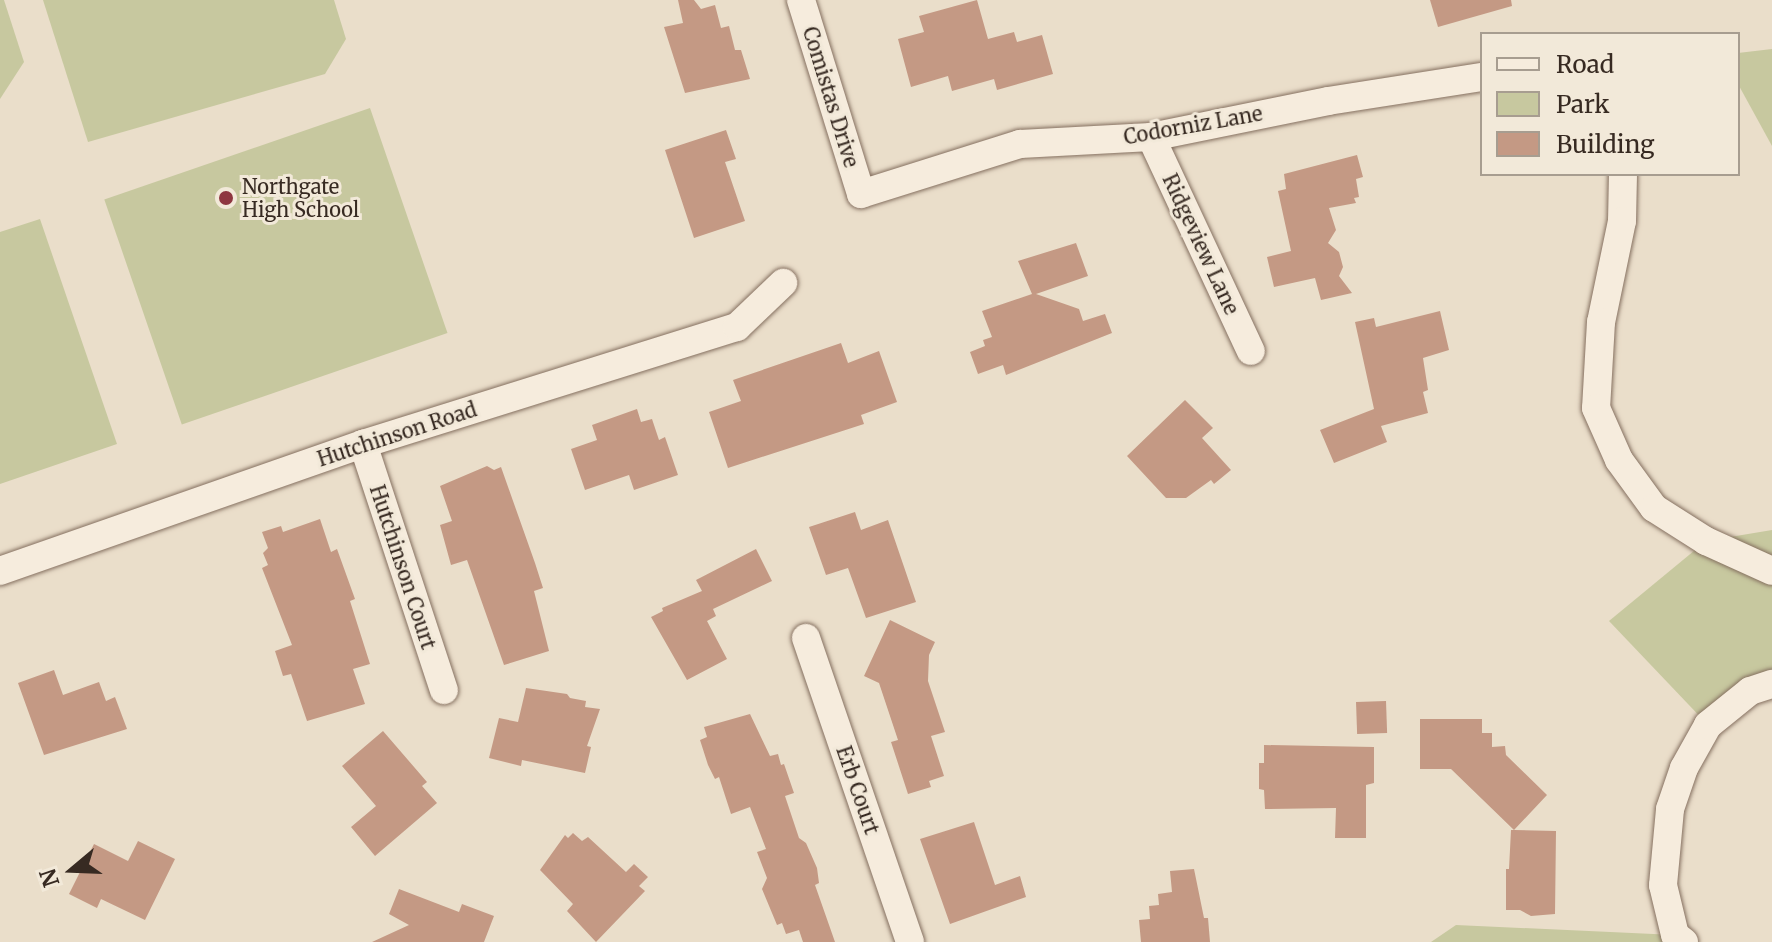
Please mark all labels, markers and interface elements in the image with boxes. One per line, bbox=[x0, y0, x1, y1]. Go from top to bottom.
street label: Comistas Drive bbox=[798, 24, 864, 170]
legend bbox=[1480, 32, 1740, 176]
text: Road bbox=[1556, 49, 1614, 80]
text: Park bbox=[1556, 89, 1609, 120]
street label: Codorniz Lane bbox=[1122, 101, 1264, 149]
text: Building bbox=[1556, 129, 1655, 160]
street label: Ridgeview Lane bbox=[1158, 170, 1244, 318]
place label: Northgate High School bbox=[242, 174, 359, 221]
marker: Northgate High School bbox=[217, 189, 235, 207]
street label: Hutchinson Road bbox=[314, 397, 480, 471]
street label: Hutchinson Court bbox=[365, 482, 441, 652]
street label: Erb Court bbox=[832, 743, 884, 837]
north arrow bbox=[32, 830, 112, 910]
text: N bbox=[33, 865, 65, 891]

